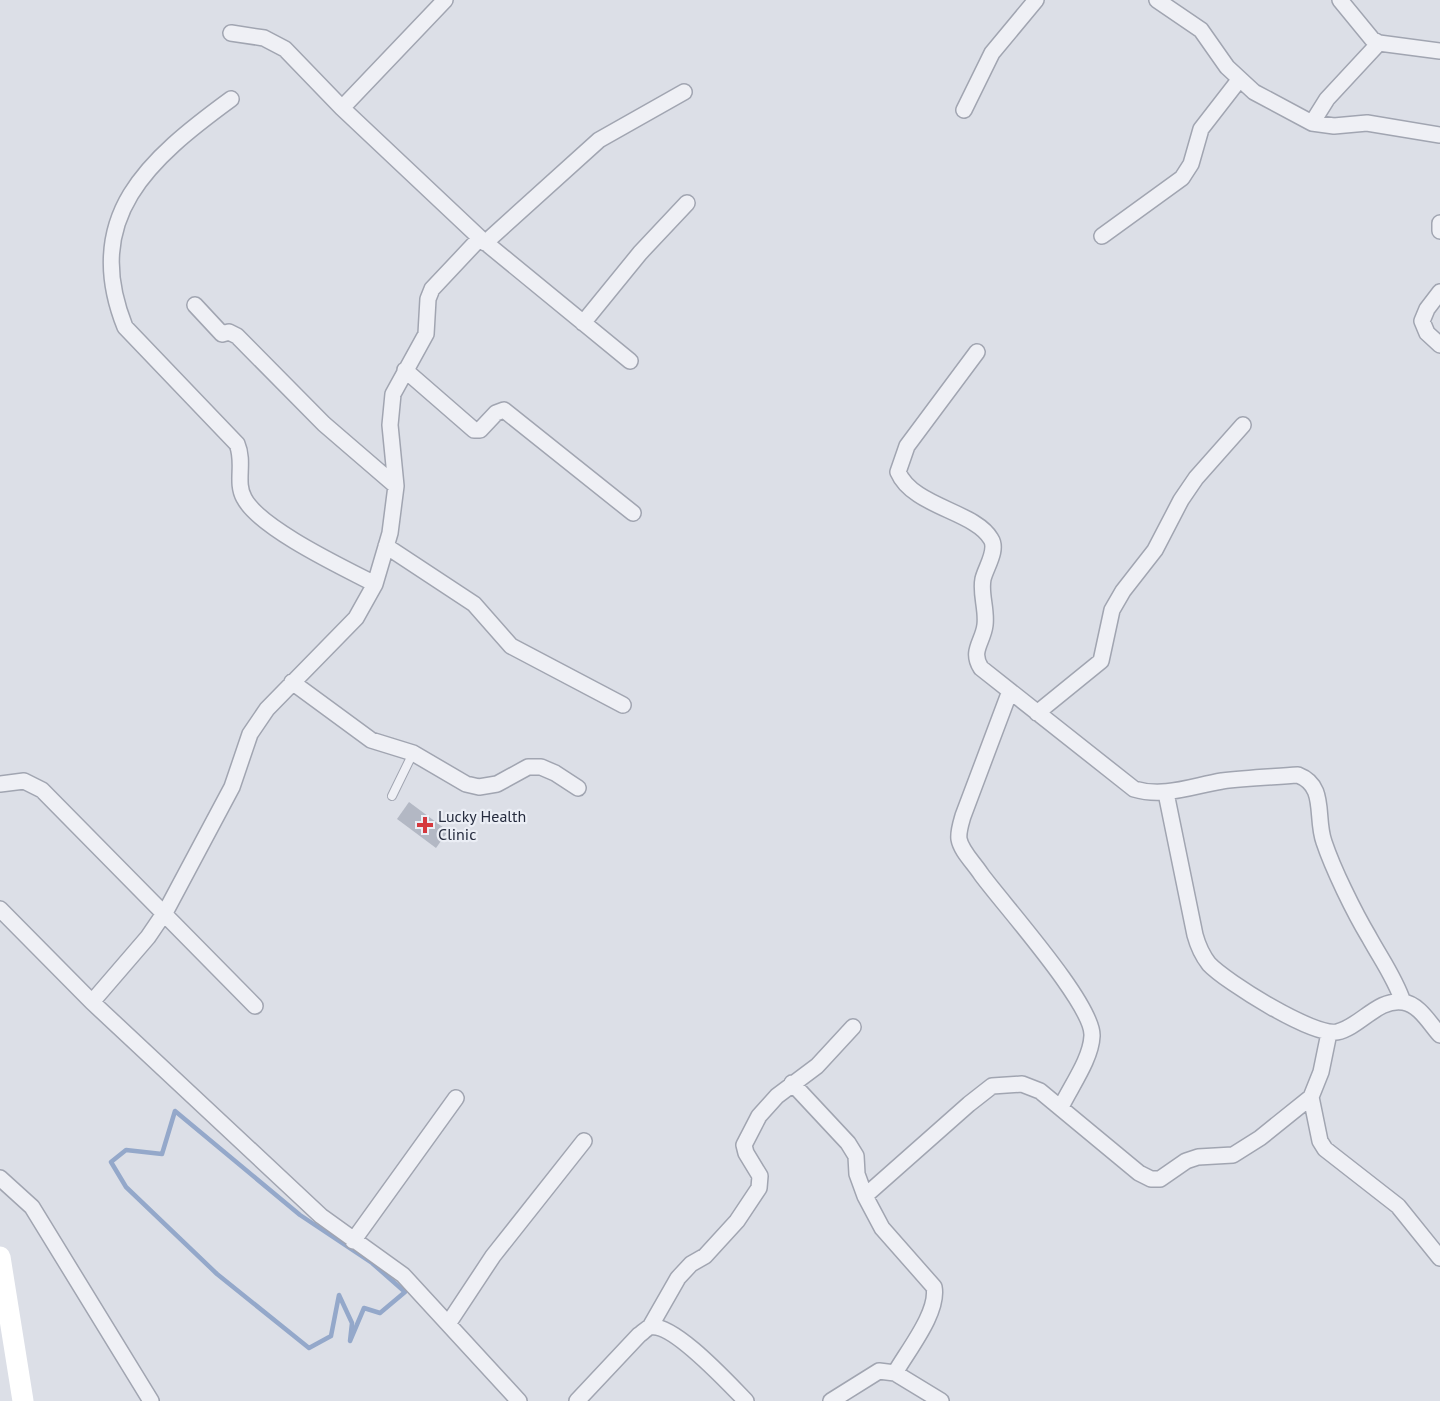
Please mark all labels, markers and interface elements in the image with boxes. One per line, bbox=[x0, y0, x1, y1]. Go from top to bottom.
place label: Lucky Health Clinic bbox=[438, 806, 526, 844]
marker: Lucky Health Clinic bbox=[416, 816, 434, 834]

